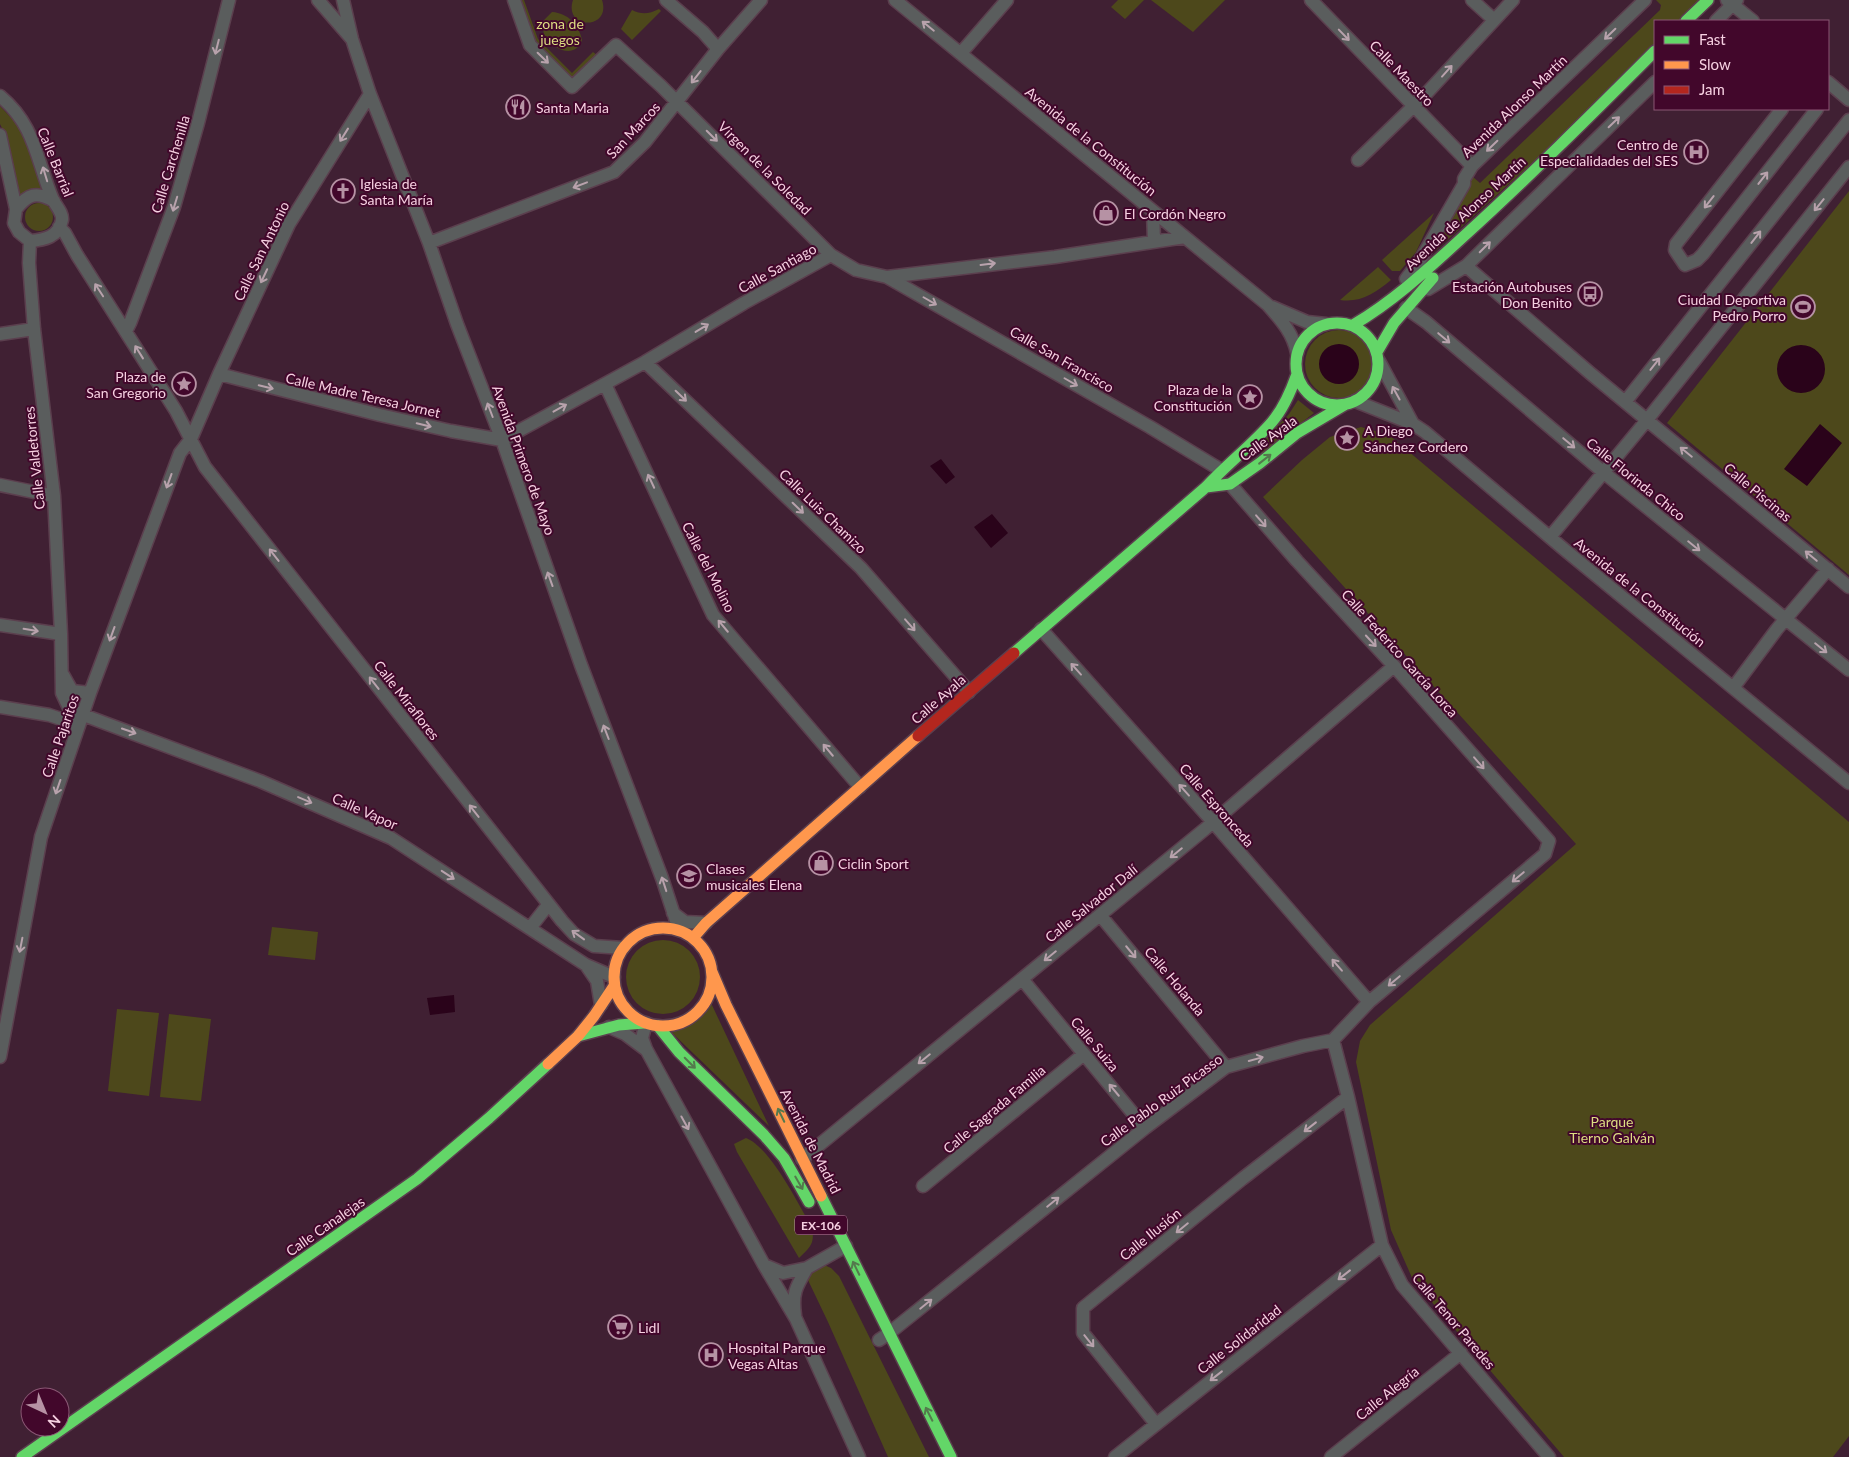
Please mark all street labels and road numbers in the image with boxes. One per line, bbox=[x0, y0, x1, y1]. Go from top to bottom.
street label: Calle Maestro bbox=[1366, 37, 1438, 109]
street label: Avenida Alonso Martín bbox=[1458, 51, 1570, 161]
street label: Avenida de la Constitución bbox=[1022, 83, 1160, 199]
street label: San Marcos bbox=[603, 98, 663, 162]
street label: Calle Carchenilla bbox=[147, 113, 193, 215]
street label: Virgen de la Soledad bbox=[715, 118, 815, 218]
street label: Calle Barrial bbox=[34, 125, 78, 199]
street label: Avenida de Alonso Martín bbox=[1401, 153, 1529, 273]
street label: Calle San Antonio bbox=[230, 198, 292, 303]
street label: Calle Santiago bbox=[735, 240, 819, 296]
street label: Calle San Francisco bbox=[1007, 322, 1117, 396]
street label: Calle Madre Teresa Jornet bbox=[284, 369, 442, 421]
street label: Avenida Primero de Mayo bbox=[489, 383, 559, 537]
street label: Calle Valdetorres bbox=[20, 406, 48, 510]
street label: Calle Ayala bbox=[1236, 412, 1300, 464]
street label: Calle Florinda Chico bbox=[1583, 434, 1689, 524]
street label: Calle Piscinas bbox=[1721, 459, 1795, 525]
street label: Calle Luis Chamizo bbox=[776, 465, 870, 557]
street label: Calle del Molino bbox=[679, 519, 739, 615]
street label: Avenida de la Constitución bbox=[1571, 534, 1709, 650]
street label: Calle Federico García Lorca bbox=[1338, 586, 1462, 720]
street label: Calle Miraflores bbox=[371, 657, 443, 743]
street label: Calle Ayala bbox=[907, 671, 969, 727]
street label: Calle Pajaritos bbox=[38, 692, 82, 780]
street label: Calle Espronceda bbox=[1176, 760, 1258, 850]
street label: Calle Vapor bbox=[330, 789, 400, 833]
street label: Calle Salvador Dalí bbox=[1041, 860, 1141, 945]
street label: Calle Holanda bbox=[1141, 943, 1209, 1019]
street label: Calle Suiza bbox=[1067, 1013, 1123, 1075]
street label: Calle Pablo Ruiz Picasso bbox=[1097, 1050, 1225, 1150]
street label: Calle Sagrada Familia bbox=[939, 1061, 1049, 1157]
street label: Avenida de Madrid bbox=[777, 1086, 845, 1196]
street label: Calle Canalejas bbox=[282, 1193, 368, 1259]
street label: Calle Ilusión bbox=[1116, 1204, 1184, 1264]
road number: EX-106 bbox=[795, 1216, 847, 1234]
street label: Calle Tenor Paredes bbox=[1409, 1269, 1499, 1373]
street label: Calle Solidaridad bbox=[1194, 1301, 1284, 1377]
street label: Calle Alegría bbox=[1352, 1362, 1422, 1424]

